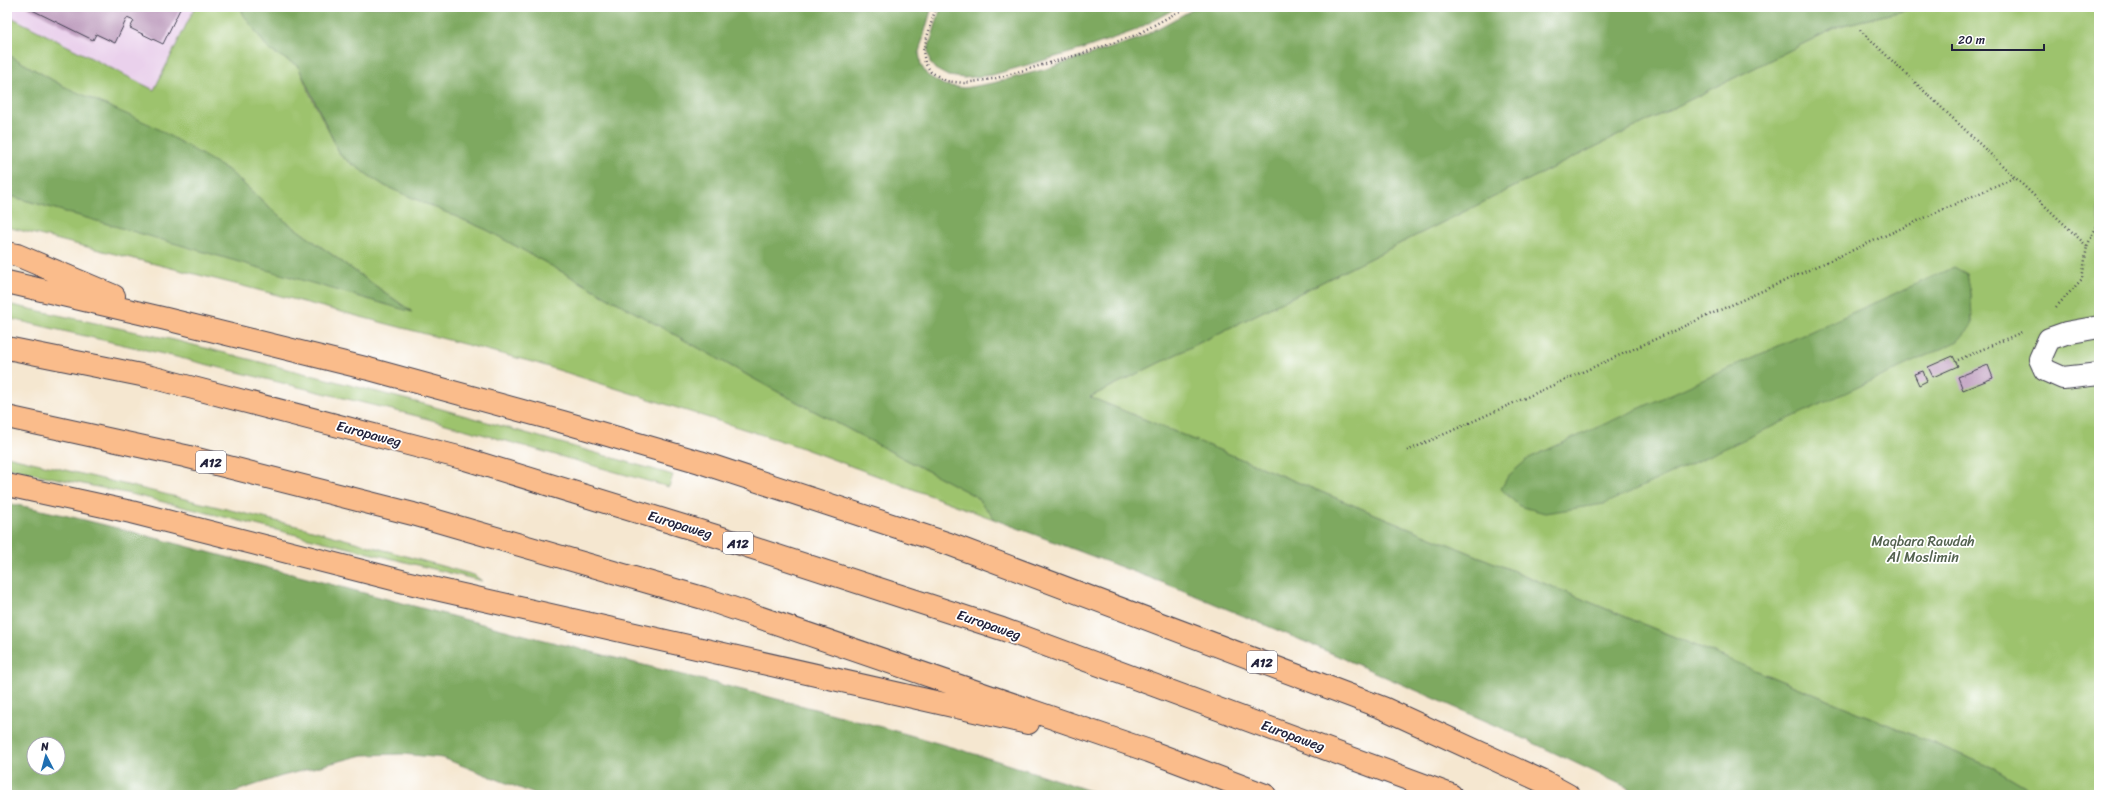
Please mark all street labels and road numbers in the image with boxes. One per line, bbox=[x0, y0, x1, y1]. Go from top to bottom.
street label: Europaweg bbox=[334, 413, 404, 455]
road number: A12 bbox=[196, 451, 226, 473]
street label: Europaweg bbox=[645, 503, 715, 547]
road number: A12 bbox=[723, 532, 753, 554]
street label: Europaweg bbox=[953, 602, 1025, 648]
road number: A12 bbox=[1247, 651, 1277, 673]
street label: Europaweg bbox=[1257, 713, 1329, 759]

